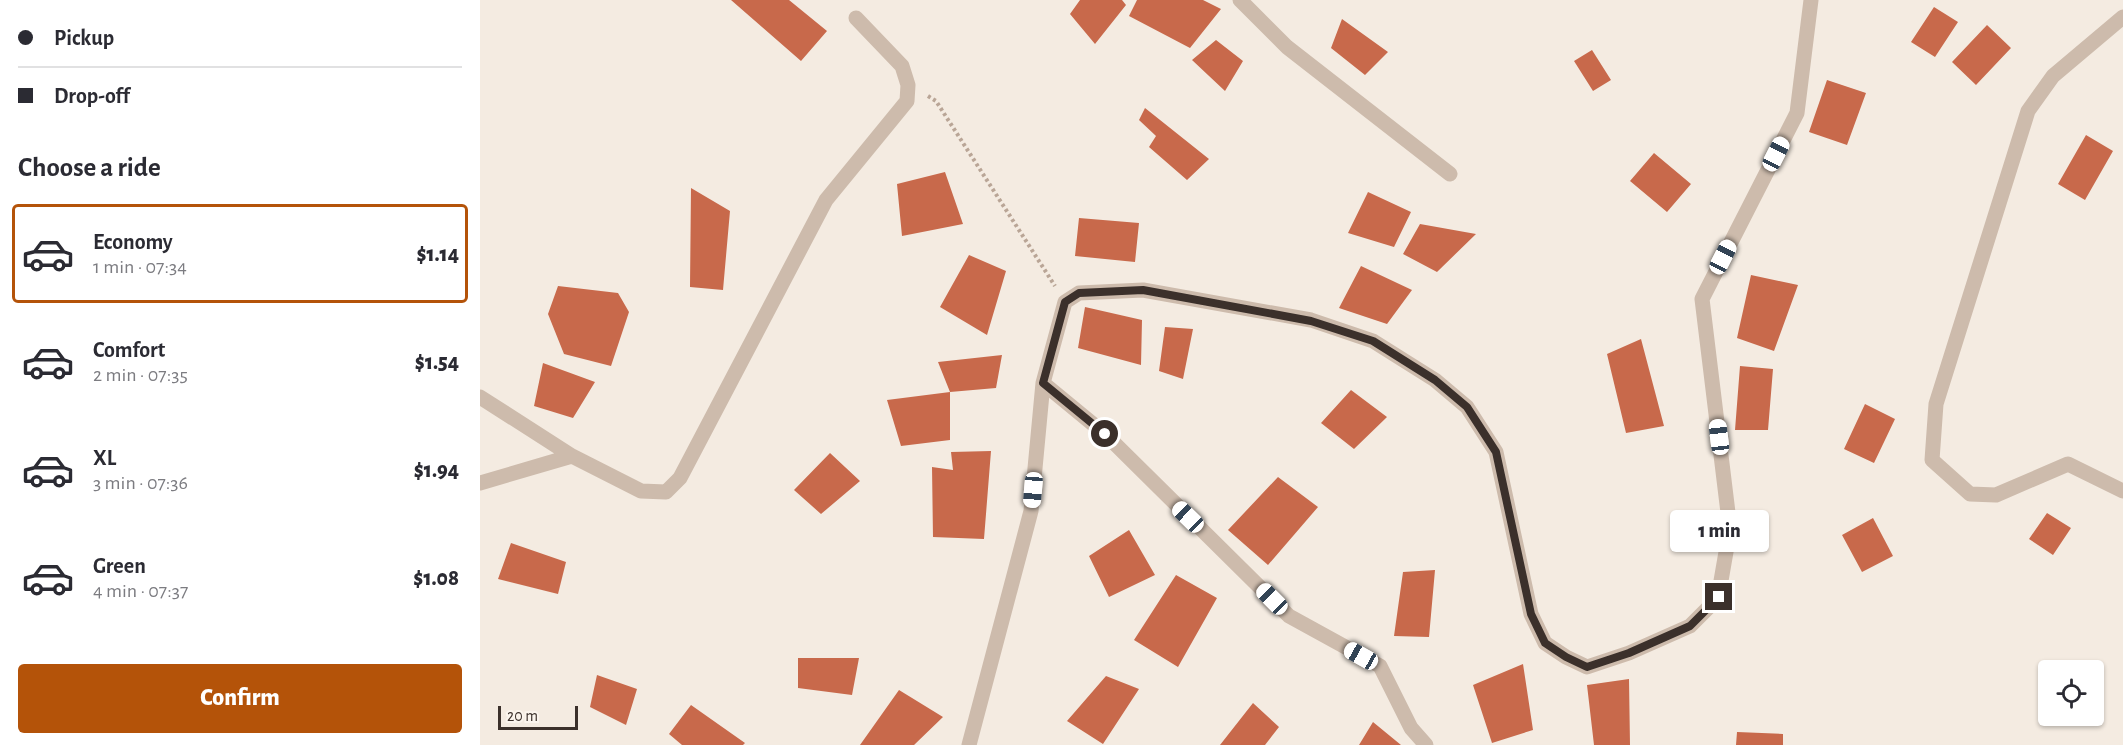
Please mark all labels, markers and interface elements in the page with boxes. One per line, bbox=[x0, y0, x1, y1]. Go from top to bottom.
text: Pickup bbox=[54, 27, 114, 49]
text: Drop-off bbox=[54, 85, 130, 107]
car bbox=[1760, 134, 1792, 174]
text: Choose a ride bbox=[18, 154, 161, 181]
icon: car bbox=[21, 227, 75, 281]
text: Economy bbox=[93, 231, 173, 253]
car bbox=[1707, 237, 1739, 277]
text: $1.14 bbox=[416, 243, 459, 265]
text: 1 min · 07:34 bbox=[93, 257, 187, 277]
icon: car bbox=[21, 335, 75, 389]
text: Comfort bbox=[93, 339, 165, 361]
text: $1.54 bbox=[415, 351, 459, 373]
text: 2 min · 07:35 bbox=[93, 365, 188, 385]
car bbox=[1708, 418, 1730, 456]
route start bbox=[1091, 420, 1118, 447]
icon: car bbox=[21, 443, 75, 497]
text: XL bbox=[93, 447, 116, 469]
text: $1.94 bbox=[414, 459, 459, 481]
car bbox=[1022, 471, 1044, 509]
text: 3 min · 07:36 bbox=[93, 473, 188, 493]
car bbox=[1169, 498, 1207, 536]
callout: 1 min bbox=[1670, 510, 1768, 552]
text: 1 min bbox=[1698, 521, 1741, 541]
icon: car bbox=[21, 551, 75, 605]
text: Green bbox=[93, 555, 146, 577]
text: $1.08 bbox=[413, 567, 459, 589]
car bbox=[1253, 580, 1291, 618]
text: 4 min · 07:37 bbox=[93, 581, 188, 601]
route end bbox=[1705, 583, 1732, 610]
car bbox=[1341, 639, 1381, 673]
map controls bbox=[2038, 660, 2104, 726]
button: locate bbox=[2038, 660, 2104, 726]
button: Confirm bbox=[18, 664, 462, 733]
scale bar bbox=[498, 703, 578, 730]
text: 20 m bbox=[507, 708, 538, 724]

